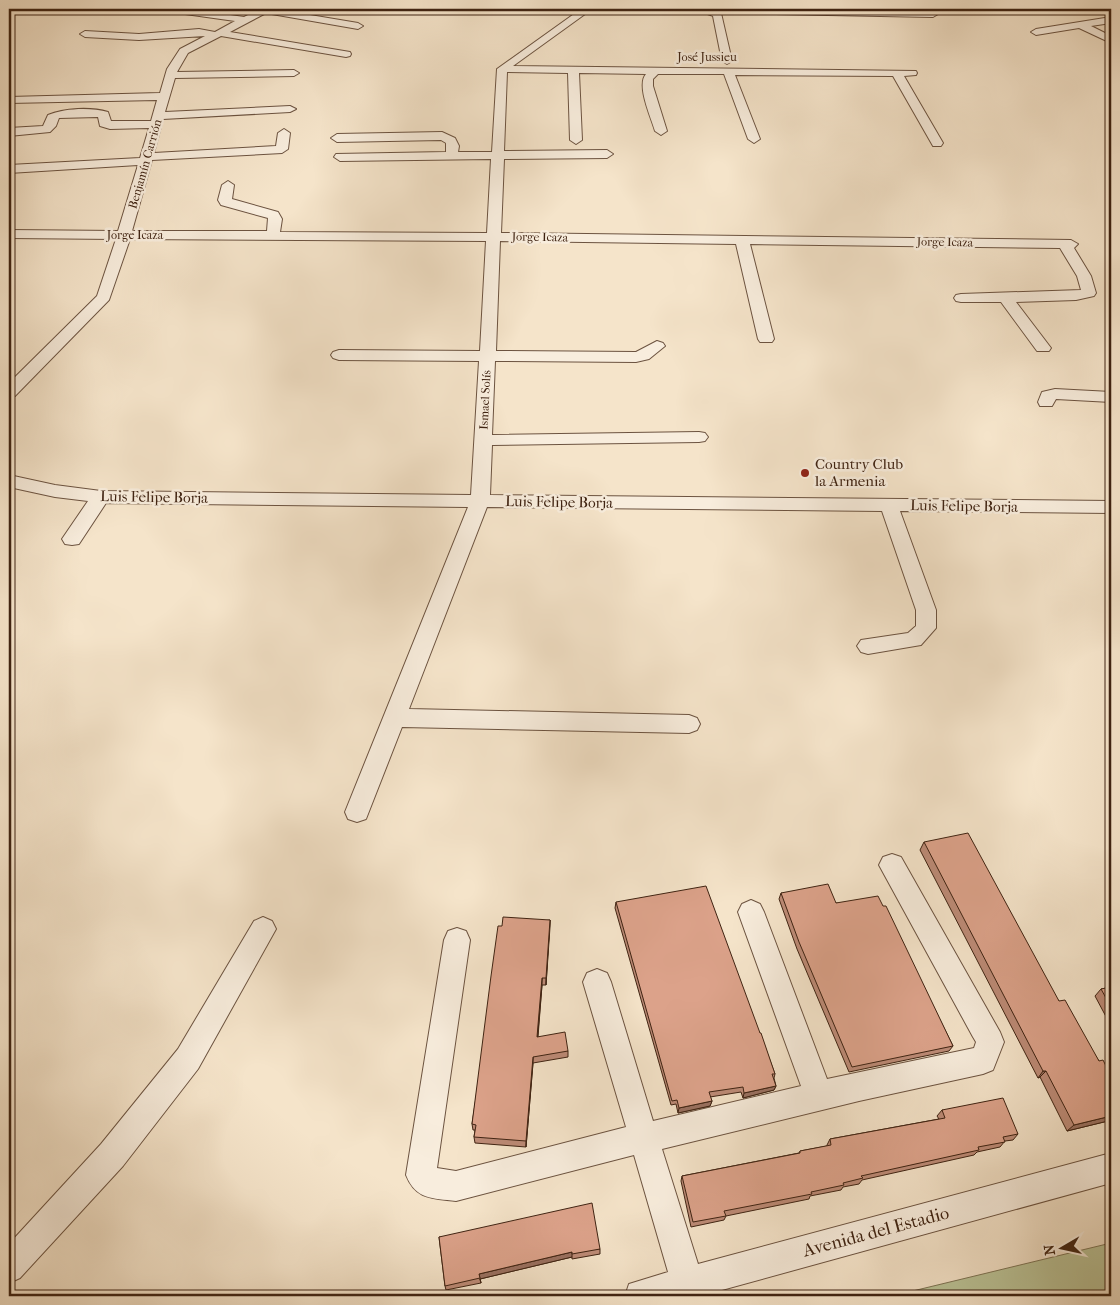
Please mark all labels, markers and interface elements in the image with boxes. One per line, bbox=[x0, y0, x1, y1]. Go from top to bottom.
street label: José Jussieu bbox=[676, 50, 737, 64]
street label: Benjamín Carrión bbox=[126, 118, 165, 210]
street label: Jorge Icaza bbox=[106, 228, 164, 242]
street label: Jorge Icaza bbox=[511, 229, 569, 244]
street label: Jorge Icaza bbox=[916, 234, 974, 249]
street label: Ismael Solís bbox=[476, 369, 494, 430]
place label: Country Club la Armenia bbox=[814, 455, 903, 490]
marker: Country Club la Armenia bbox=[799, 467, 811, 479]
street label: Luis Felipe Borja bbox=[100, 487, 209, 507]
street label: Luis Felipe Borja bbox=[505, 492, 614, 512]
street label: Luis Felipe Borja bbox=[910, 496, 1019, 516]
street label: Avenida del Estadio bbox=[800, 1202, 951, 1262]
north arrow bbox=[1038, 1222, 1088, 1272]
text: N bbox=[1040, 1243, 1059, 1257]

